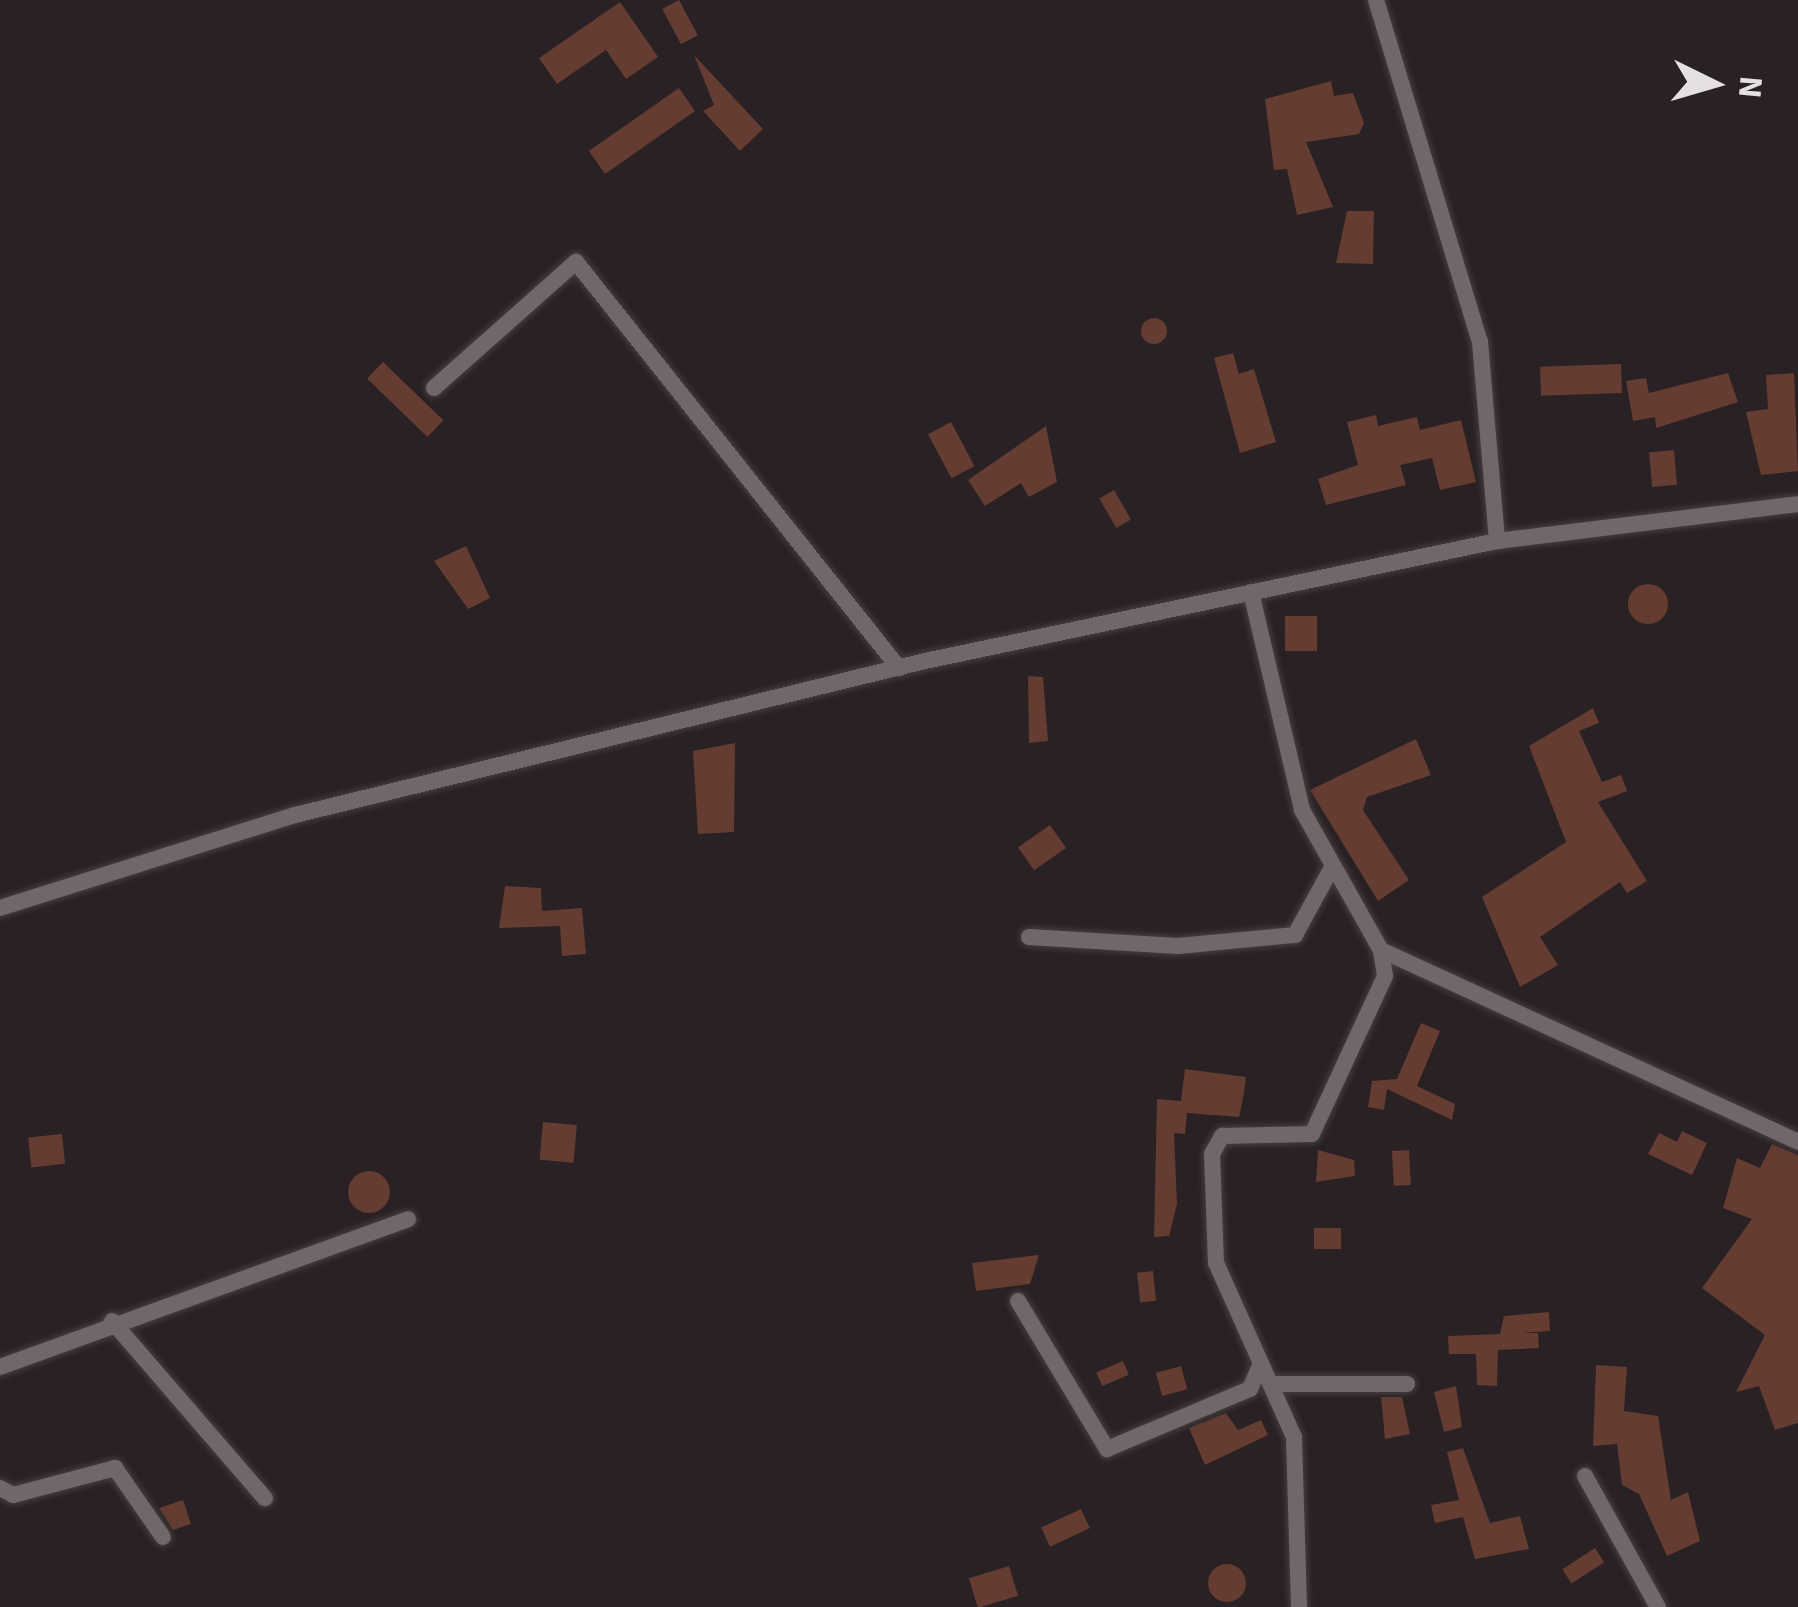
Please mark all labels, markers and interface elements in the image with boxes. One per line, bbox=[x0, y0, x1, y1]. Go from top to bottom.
north arrow bbox=[1654, 24, 1774, 144]
text: N bbox=[1726, 74, 1775, 100]

